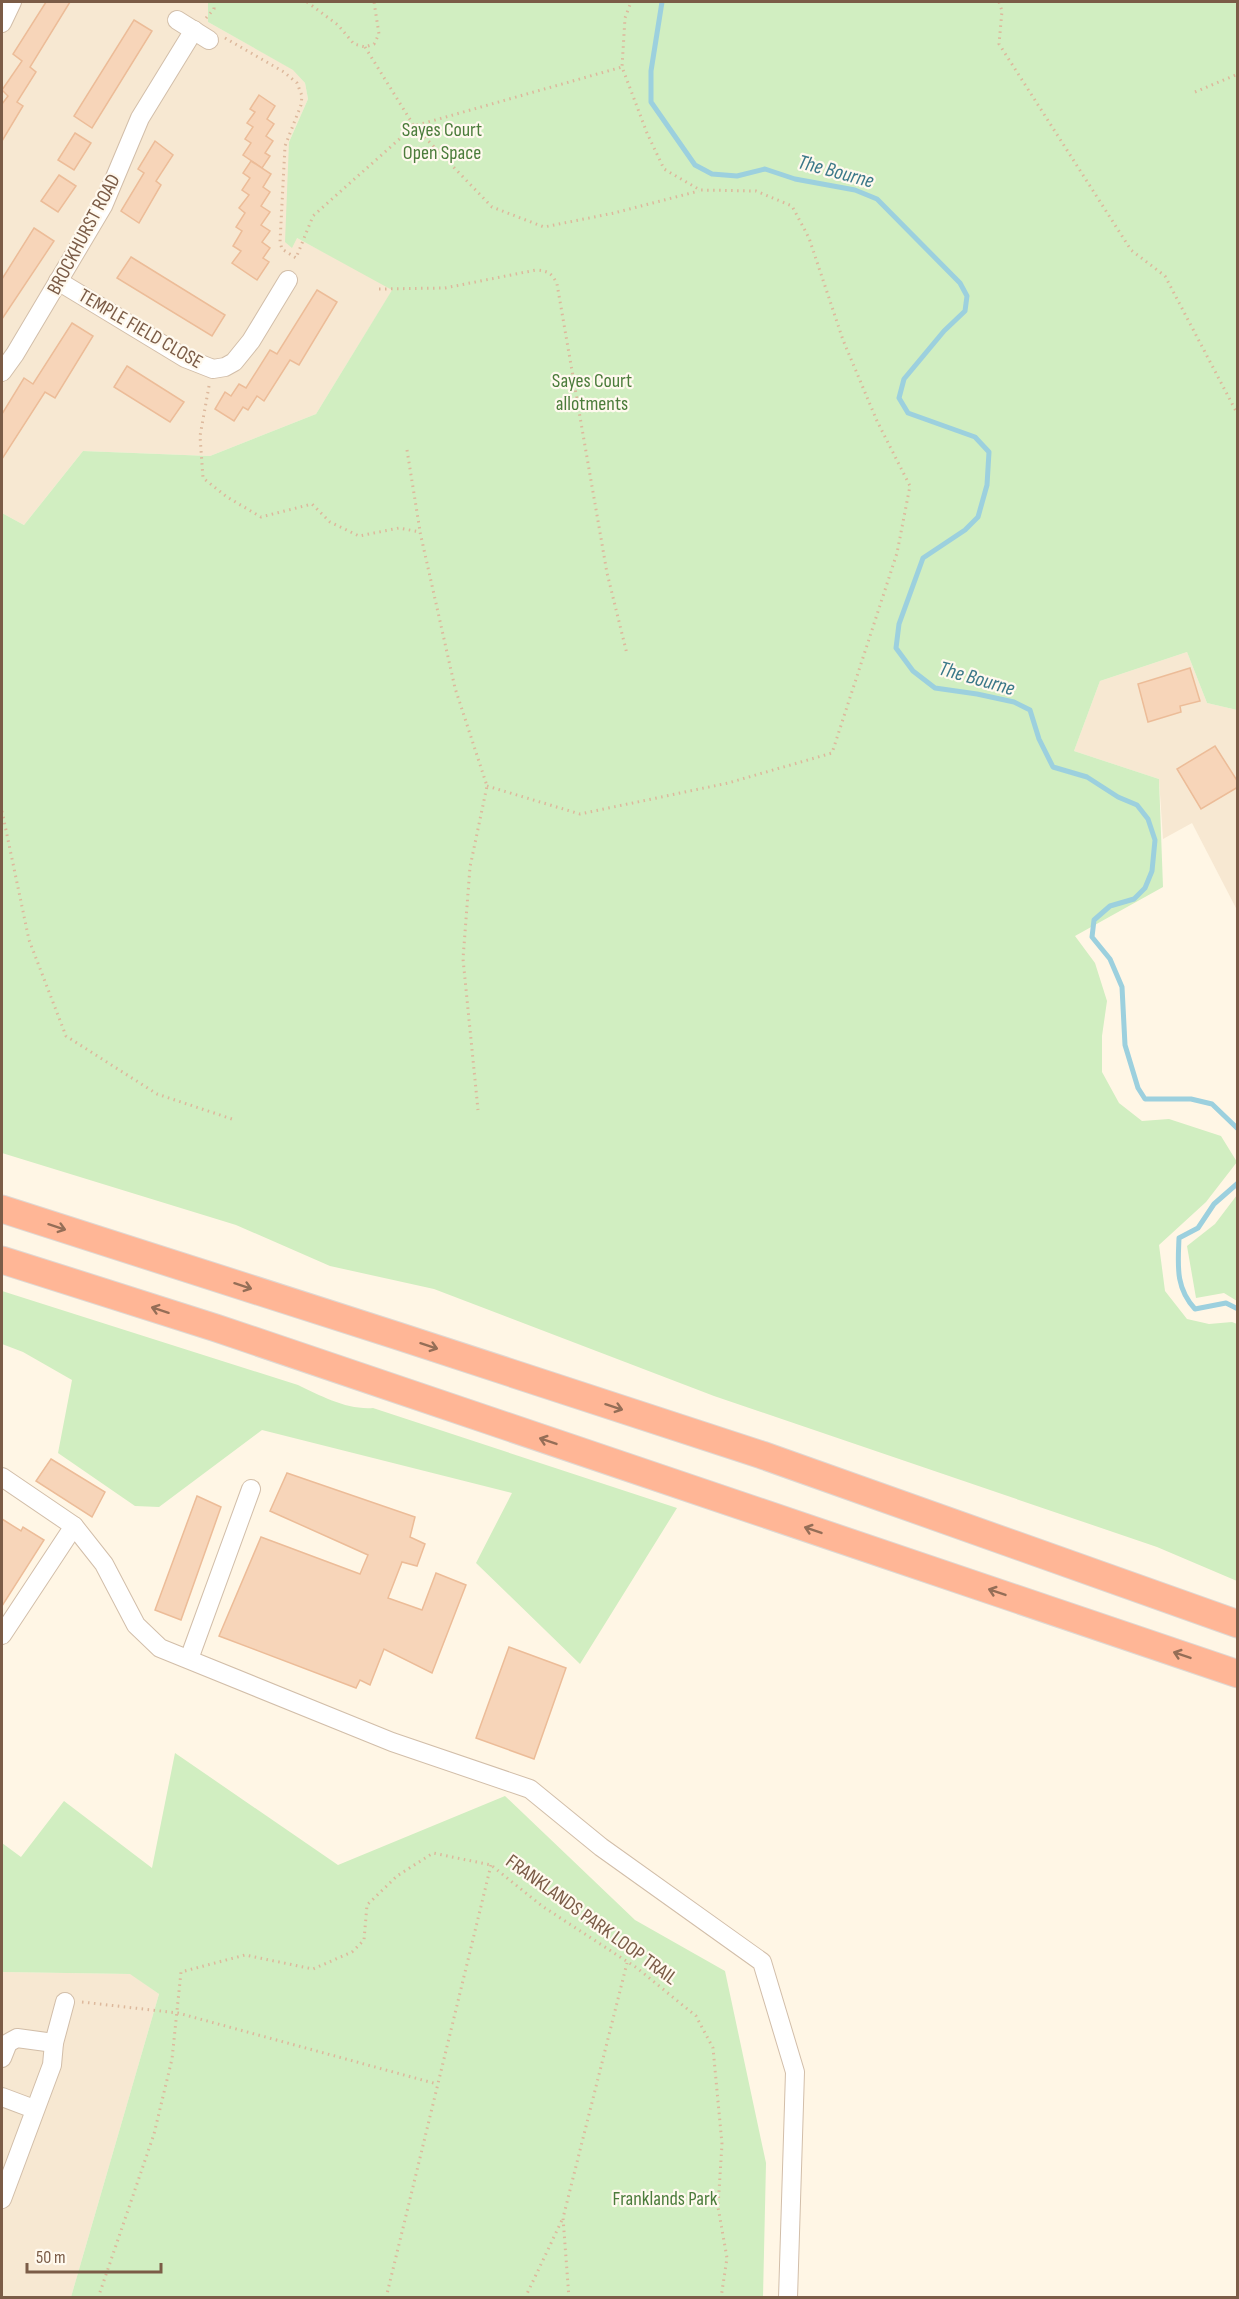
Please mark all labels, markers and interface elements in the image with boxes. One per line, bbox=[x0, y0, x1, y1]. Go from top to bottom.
park label: Sayes Court Open Space bbox=[402, 118, 482, 165]
water label: The Bourne bbox=[795, 149, 877, 194]
street label: BROCKHURST ROAD bbox=[42, 170, 126, 299]
street label: TEMPLE FIELD CLOSE bbox=[74, 284, 207, 374]
park label: Sayes Court allotments bbox=[552, 369, 632, 416]
water label: The Bourne bbox=[936, 656, 1018, 701]
one-way arrow bbox=[47, 1222, 66, 1233]
one-way arrow bbox=[233, 1281, 252, 1292]
one-way arrow bbox=[151, 1304, 170, 1315]
one-way arrow bbox=[419, 1341, 438, 1352]
one-way arrow bbox=[604, 1402, 623, 1413]
one-way arrow bbox=[539, 1434, 558, 1445]
one-way arrow bbox=[804, 1524, 823, 1535]
one-way arrow bbox=[988, 1586, 1007, 1597]
one-way arrow bbox=[1173, 1649, 1192, 1660]
street label: FRANKLANDS PARK LOOP TRAIL bbox=[501, 1850, 682, 1990]
park label: Franklands Park bbox=[613, 2187, 718, 2211]
scale bar bbox=[27, 2236, 160, 2274]
text: 50 m bbox=[36, 2247, 66, 2268]

